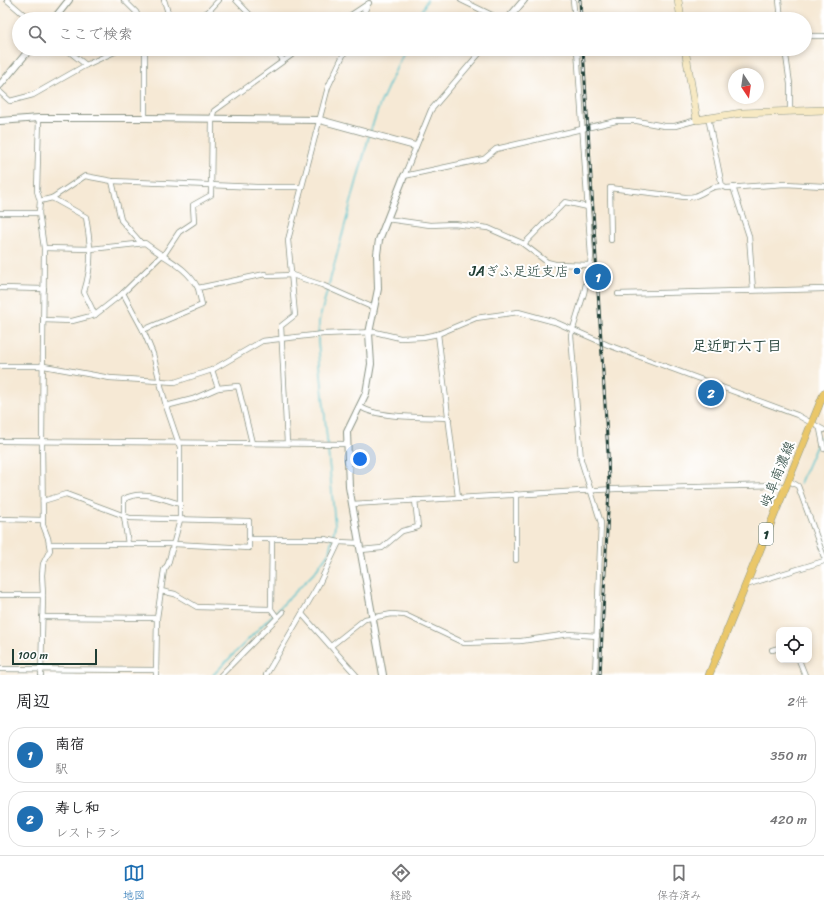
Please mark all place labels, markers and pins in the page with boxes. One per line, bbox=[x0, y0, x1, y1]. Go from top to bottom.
place label: JAぎふ足近支店 bbox=[468, 259, 569, 284]
pin: 1 bbox=[585, 262, 611, 292]
marker: JAぎふ足近支店 bbox=[572, 266, 582, 276]
pin: 2 bbox=[698, 378, 724, 408]

